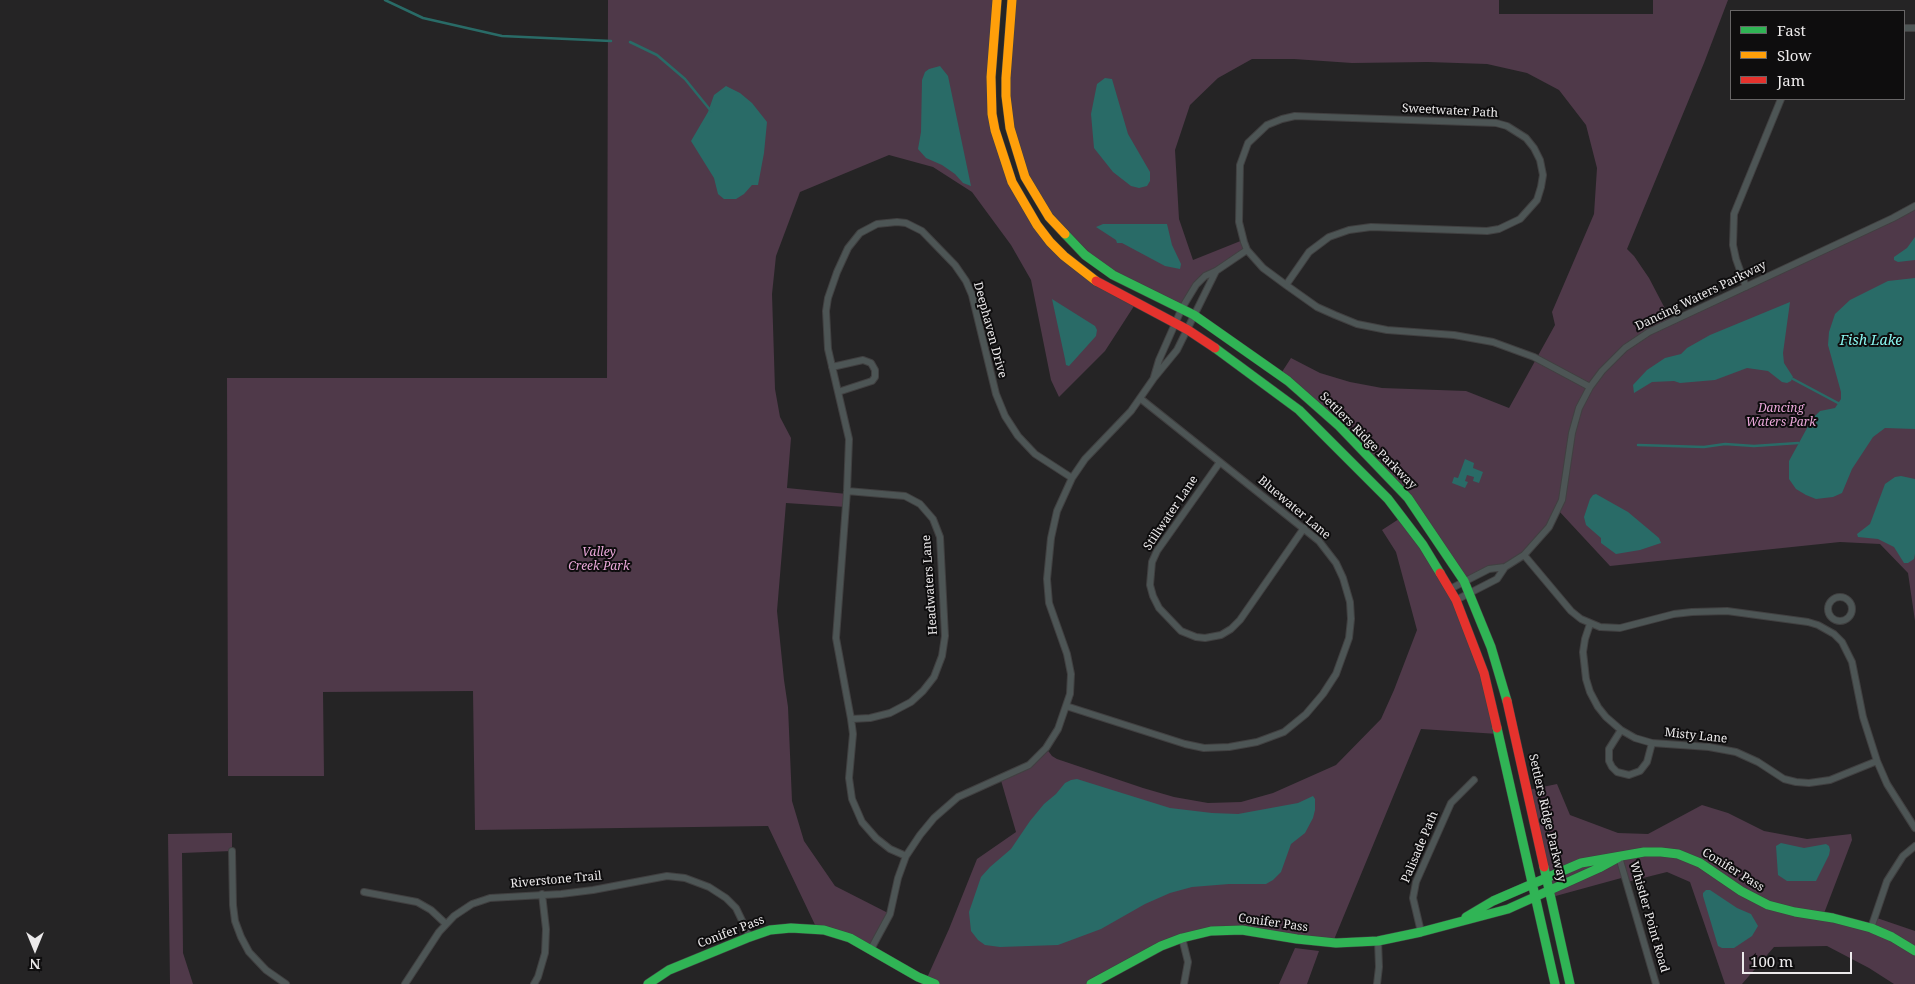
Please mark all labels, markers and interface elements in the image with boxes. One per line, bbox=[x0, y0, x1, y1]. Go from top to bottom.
legend bbox=[1730, 10, 1905, 100]
text: Fast bbox=[1777, 20, 1806, 40]
text: Slow bbox=[1777, 45, 1811, 65]
text: Jam bbox=[1777, 70, 1805, 90]
street label: Sweetwater Path bbox=[1402, 101, 1498, 121]
street label: Dancing Waters Parkway bbox=[1633, 258, 1769, 334]
street label: Deephaven Drive bbox=[970, 280, 1010, 380]
water label: Fish Lake bbox=[1840, 333, 1902, 349]
street label: Settlers Ridge Parkway bbox=[1317, 390, 1419, 492]
park label: Dancing Waters Park bbox=[1746, 402, 1816, 430]
street label: Stillwater Lane bbox=[1141, 473, 1201, 553]
street label: Bluewater Lane bbox=[1255, 473, 1333, 543]
street label: Headwaters Lane bbox=[919, 534, 941, 636]
park label: Valley Creek Park bbox=[568, 546, 630, 574]
street label: Misty Lane bbox=[1664, 726, 1728, 746]
street label: Settlers Ridge Parkway bbox=[1525, 753, 1569, 883]
street label: Palisade Path bbox=[1398, 809, 1442, 885]
street label: Conifer Pass bbox=[1699, 845, 1767, 895]
street label: Whistler Point Road bbox=[1626, 860, 1672, 974]
street label: Riverstone Trail bbox=[510, 869, 602, 891]
street label: Conifer Pass bbox=[1237, 911, 1309, 935]
street label: Conifer Pass bbox=[696, 913, 766, 951]
north arrow bbox=[10, 924, 60, 974]
scale bar bbox=[1745, 942, 1855, 974]
text: 100 m bbox=[1750, 951, 1793, 971]
text: N bbox=[29, 955, 41, 974]

